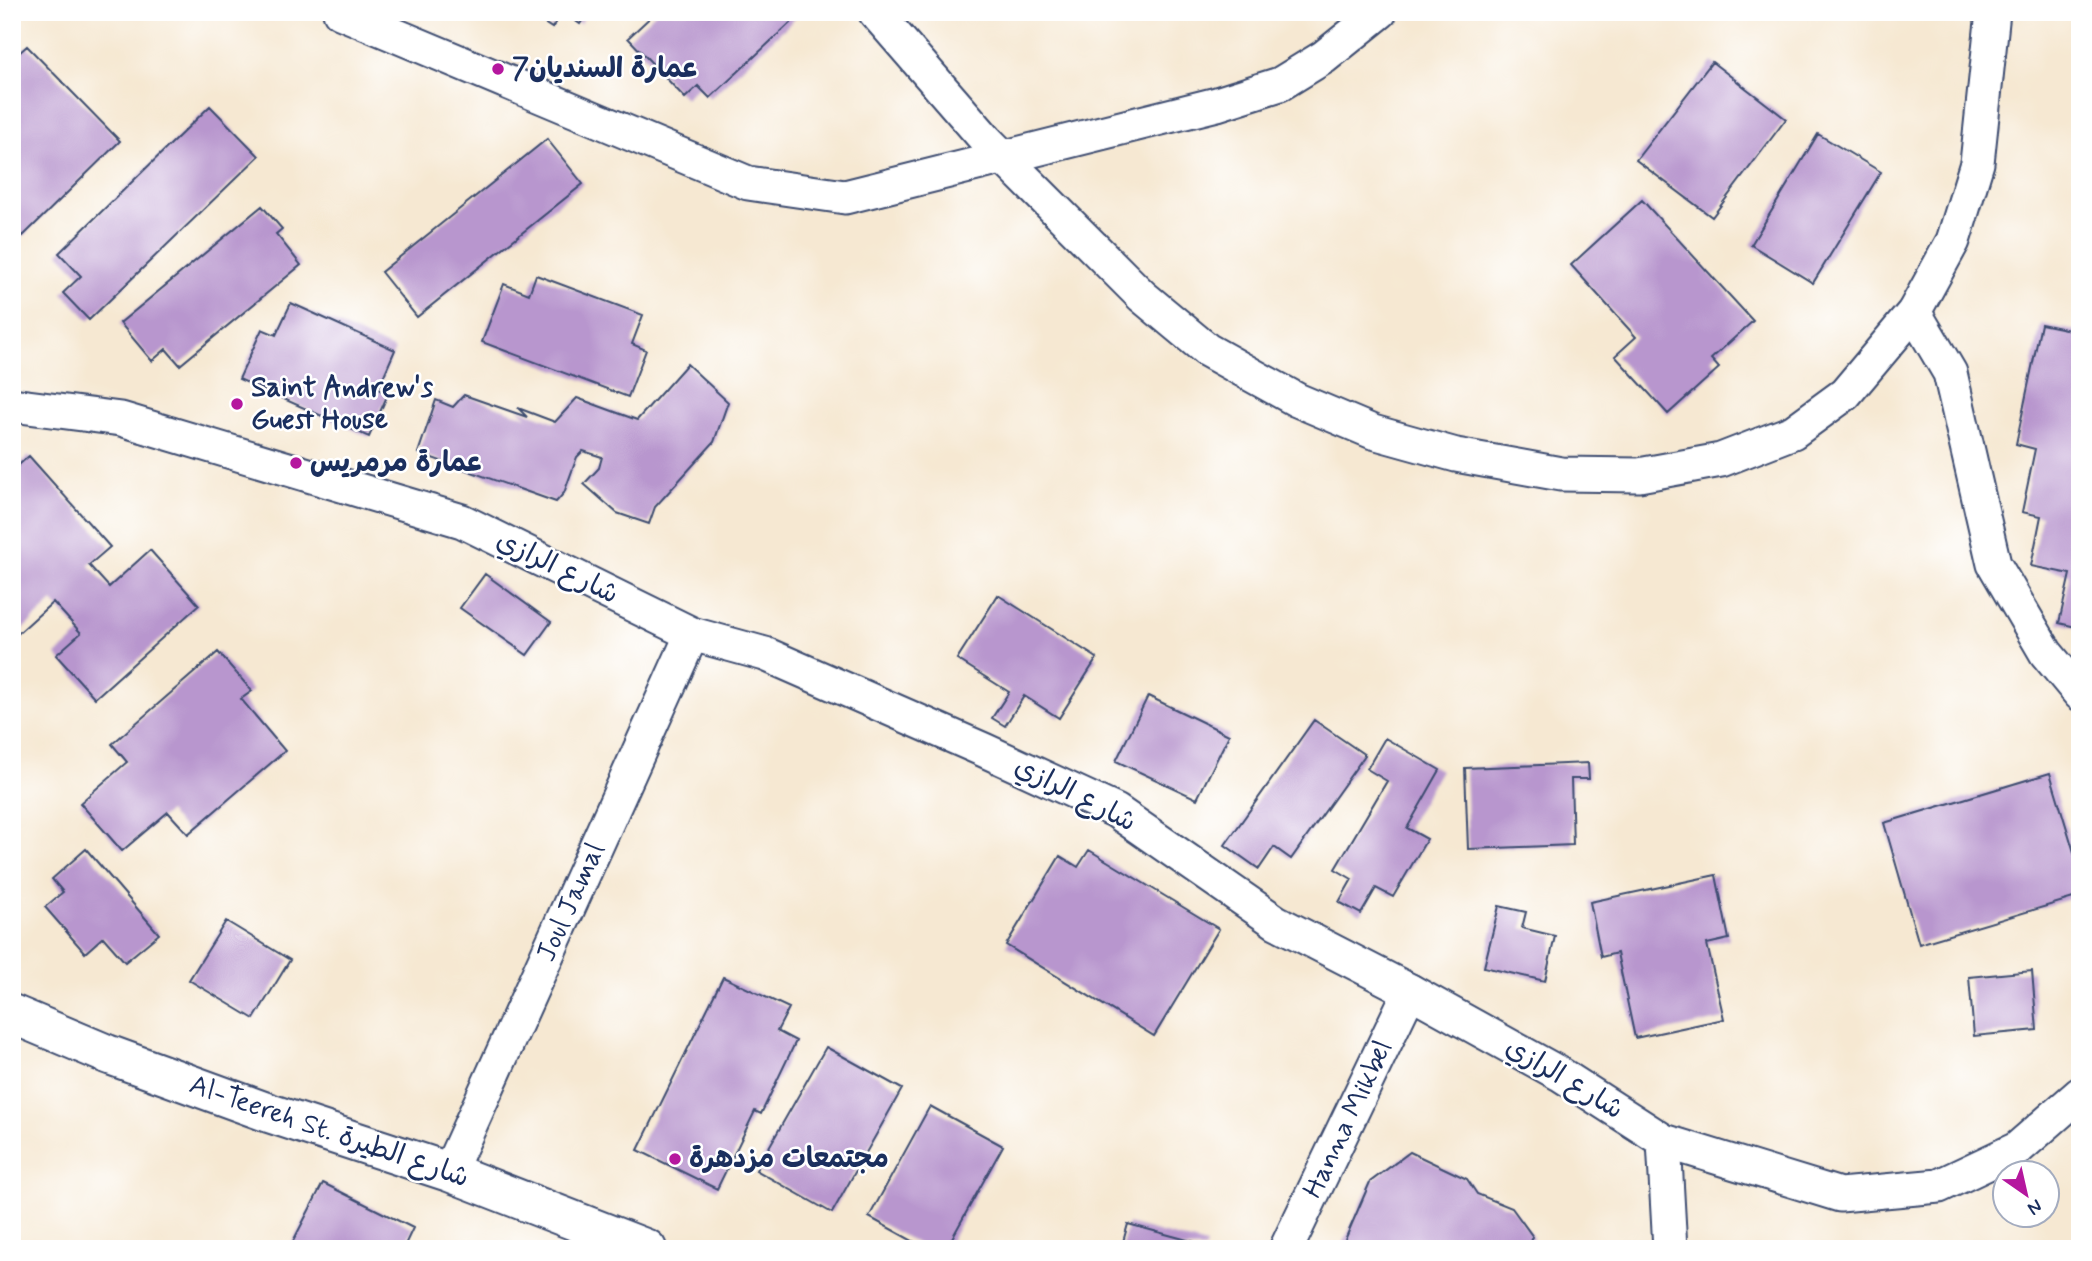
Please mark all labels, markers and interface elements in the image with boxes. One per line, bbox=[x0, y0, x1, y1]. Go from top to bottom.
place label: عمارة السنديان7 bbox=[512, 51, 699, 88]
marker: عمارة السنديان7 bbox=[490, 61, 506, 77]
place label: Saint Andrew's Guest House bbox=[251, 370, 434, 439]
marker: Saint Andrew's Guest House bbox=[229, 396, 245, 412]
place label: عمارة مرمريس bbox=[310, 445, 483, 482]
marker: عمارة مرمريس bbox=[288, 455, 304, 471]
street label: شارع الرازي bbox=[490, 522, 624, 614]
street label: شارع الرازي bbox=[1008, 749, 1142, 841]
street label: Joul Jamal bbox=[528, 837, 614, 968]
street label: شارع الرازي bbox=[1498, 1029, 1630, 1129]
street label: Hanna Mikbel bbox=[1295, 1034, 1402, 1204]
street label: Al-Teereh St. شارع الطيرة bbox=[184, 1067, 474, 1197]
place label: مجتمعات مزدهرة bbox=[689, 1141, 889, 1178]
marker: مجتمعات مزدهرة bbox=[667, 1151, 683, 1167]
north arrow bbox=[1990, 1160, 2060, 1230]
text: N bbox=[2022, 1193, 2047, 1221]

